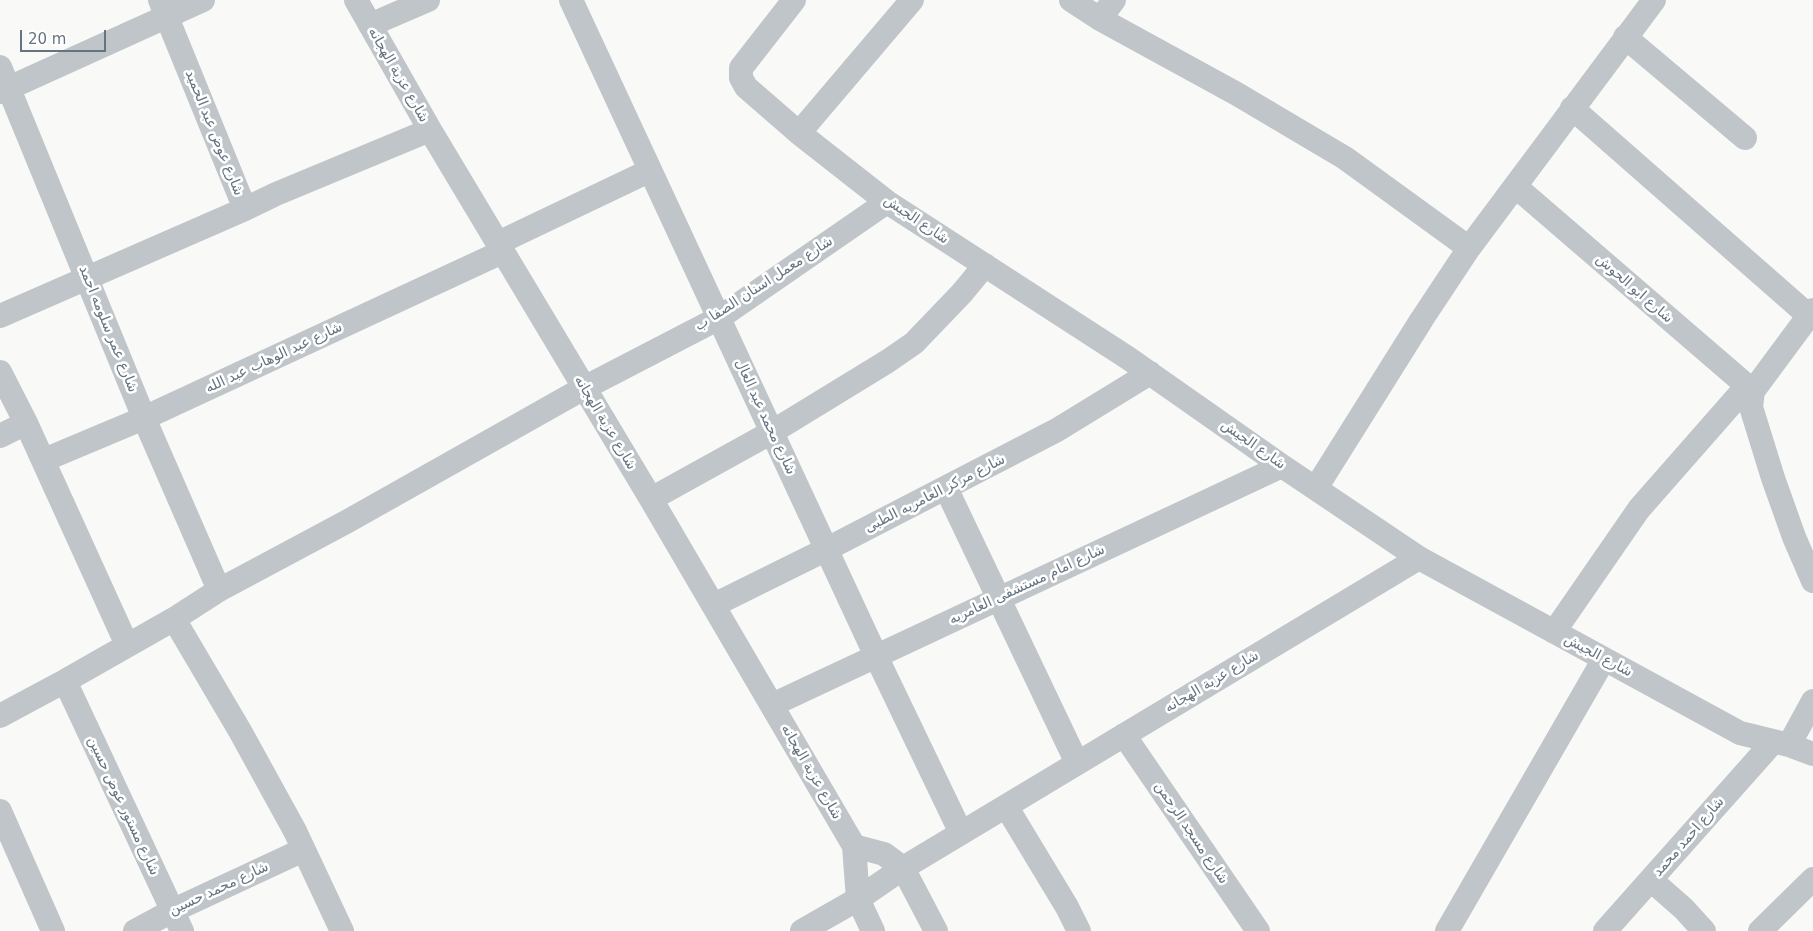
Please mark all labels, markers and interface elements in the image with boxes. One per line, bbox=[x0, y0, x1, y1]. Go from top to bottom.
scale bar bbox=[22, 20, 109, 52]
street label: شارع عزبة الهجانه bbox=[364, 25, 432, 125]
text: 20 m bbox=[28, 30, 66, 48]
street label: شارع عوض عبد الحميد bbox=[181, 68, 247, 198]
street label: شارع الجيش bbox=[880, 192, 952, 248]
street label: شارع معمل اسنان الصفا ب bbox=[692, 233, 836, 335]
street label: شارع ابو الحوش bbox=[1592, 251, 1676, 327]
street label: شارع عمر سلومه احمد bbox=[75, 263, 141, 395]
street label: شارع عبد الوهاب عبد الله bbox=[203, 319, 345, 397]
street label: شارع محمد عبد العال bbox=[731, 356, 799, 478]
street label: شارع عزبة الهجانه bbox=[570, 373, 640, 473]
street label: شارع الجيش bbox=[1218, 417, 1288, 473]
street label: شارع مركز العامريه الطبى bbox=[862, 451, 1008, 537]
street label: شارع امام مستشفى العامريه bbox=[946, 541, 1108, 629]
street label: شارع الجيش bbox=[1561, 631, 1635, 681]
street label: شارع عزبة الهجانه bbox=[1162, 647, 1262, 717]
street label: شارع عزبة الهجانه bbox=[777, 722, 845, 822]
street label: شارع مستور عوض حسين bbox=[83, 734, 163, 878]
street label: شارع مسجد الرحمن bbox=[1151, 779, 1231, 887]
street label: شارع احمد محمد bbox=[1650, 794, 1728, 880]
street label: شارع محمد حسين bbox=[167, 859, 271, 919]

